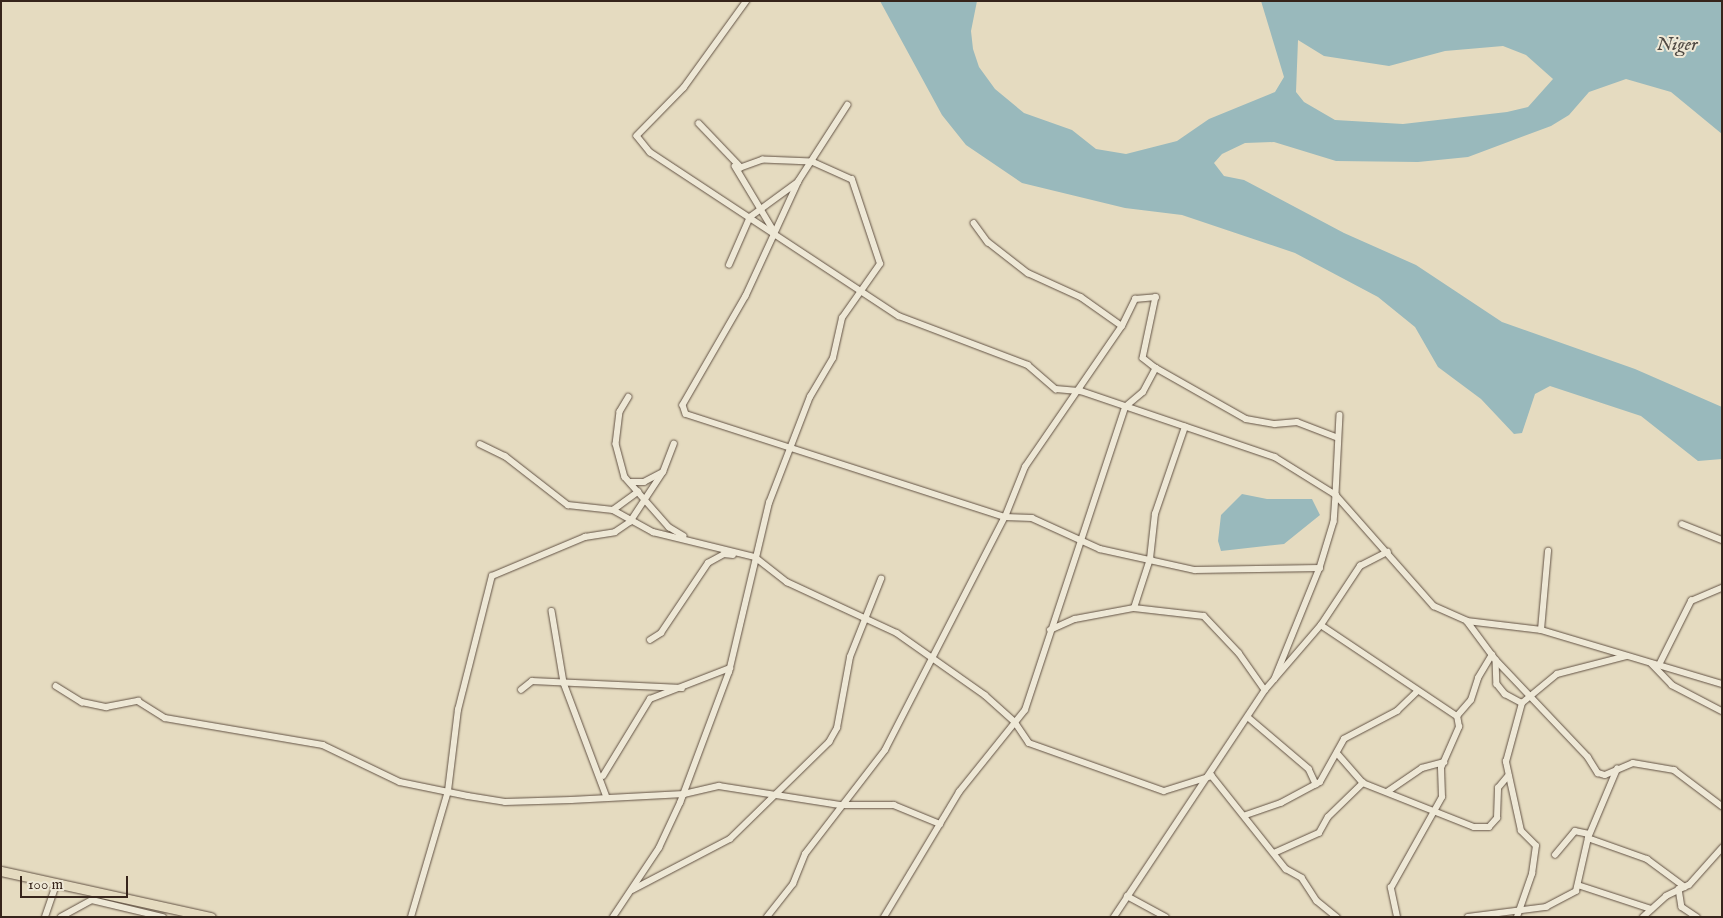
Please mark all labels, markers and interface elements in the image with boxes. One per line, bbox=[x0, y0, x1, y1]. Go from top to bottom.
water label: Niger bbox=[1657, 35, 1697, 57]
scale bar bbox=[22, 866, 130, 898]
text: 100 m bbox=[28, 875, 63, 894]

